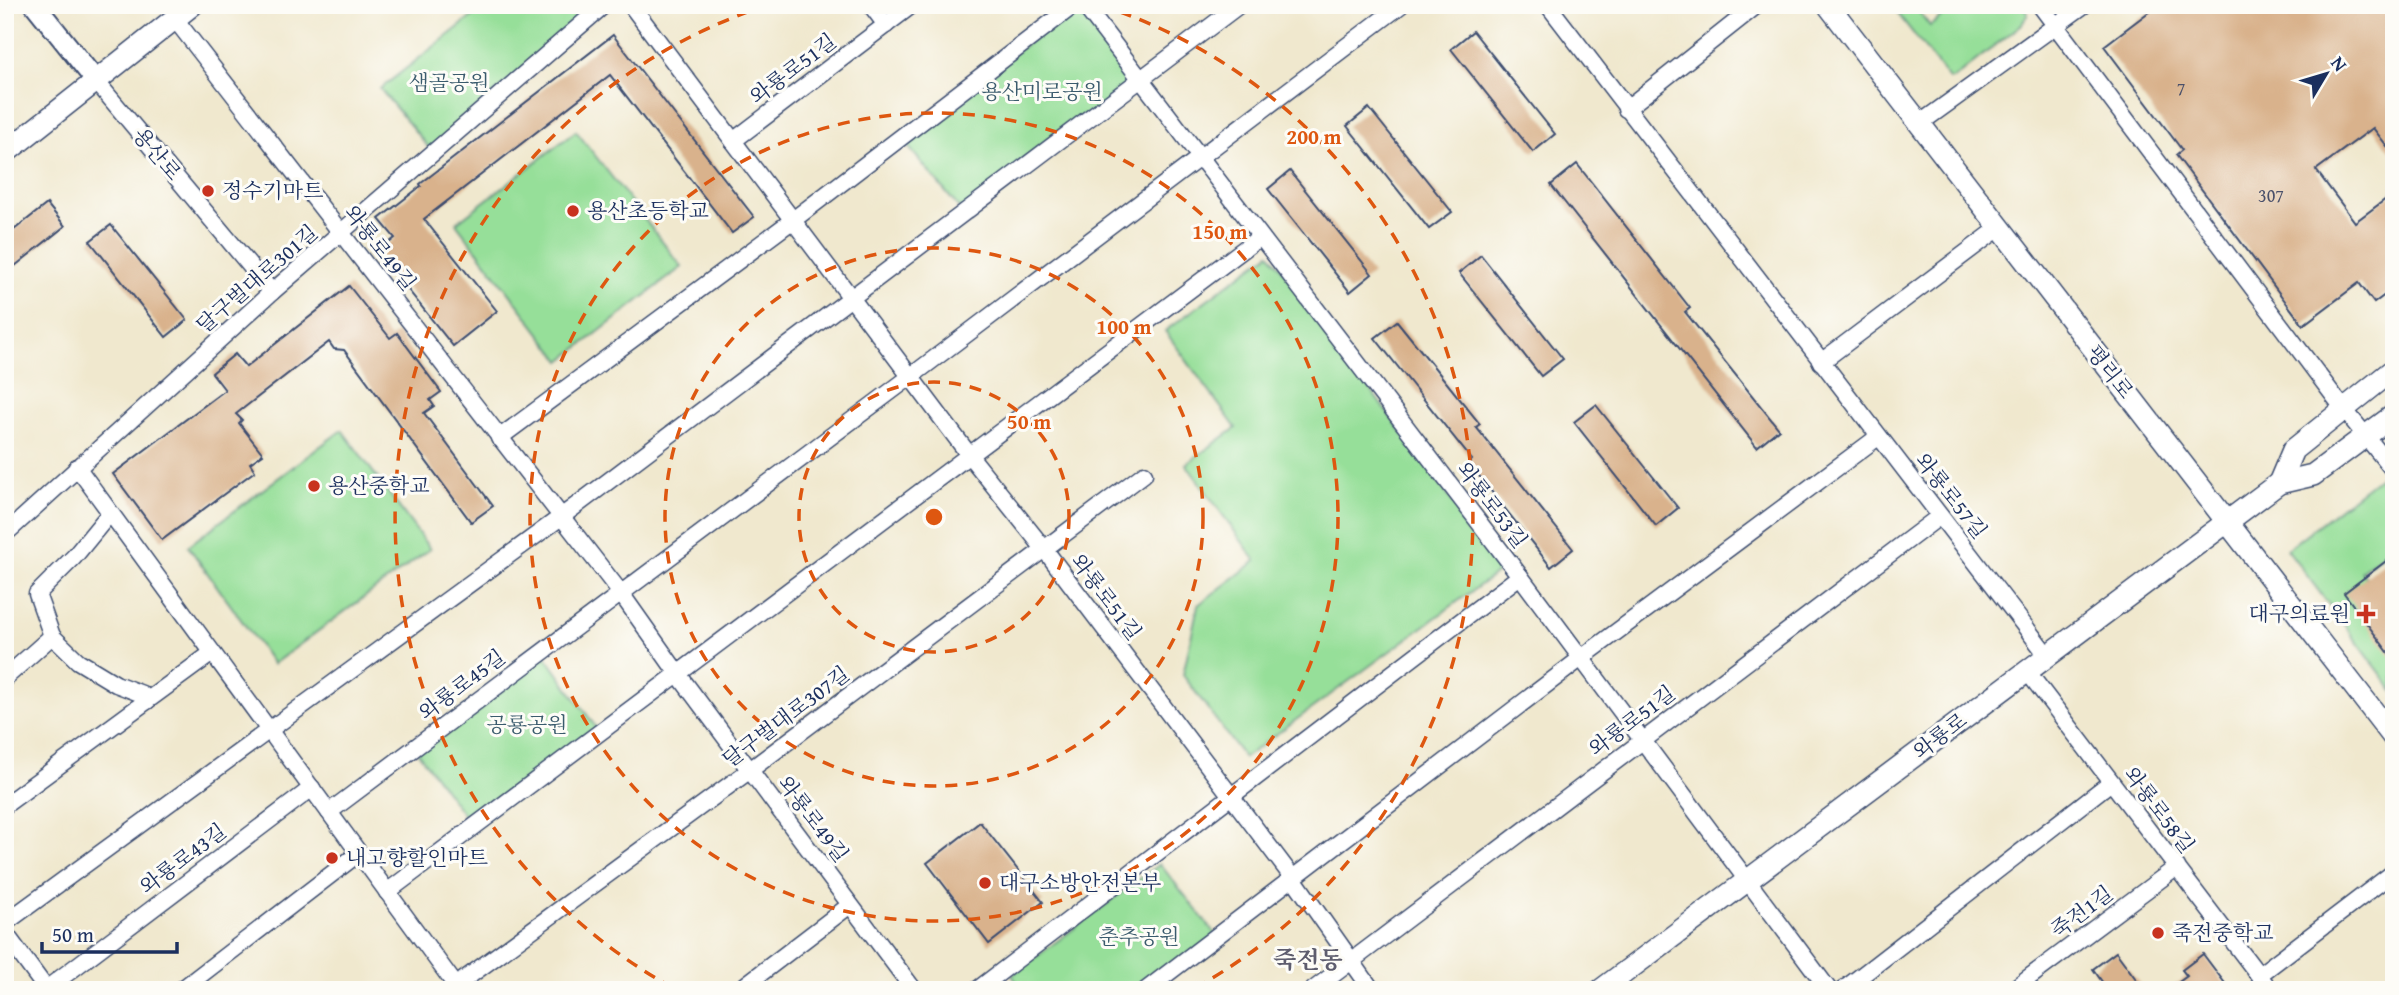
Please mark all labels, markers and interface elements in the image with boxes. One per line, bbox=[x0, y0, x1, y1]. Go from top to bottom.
street label: 와룡로51길 bbox=[743, 26, 843, 111]
north arrow bbox=[2290, 38, 2360, 108]
text: N bbox=[2324, 50, 2355, 77]
park label: 샘골공원 bbox=[408, 67, 490, 98]
house number: 7 bbox=[2177, 75, 2185, 102]
park label: 용산미로공원 bbox=[981, 76, 1103, 107]
street label: 용산로 bbox=[126, 120, 189, 187]
text: 200 m bbox=[1286, 121, 1342, 152]
place label: 정수기마트 bbox=[222, 175, 323, 206]
house number: 307 bbox=[2258, 182, 2284, 209]
marker: 정수기마트 bbox=[200, 183, 216, 199]
place label: 용산초등학교 bbox=[587, 195, 709, 226]
street label: 와룡로49길 bbox=[337, 198, 424, 297]
marker: 용산초등학교 bbox=[565, 203, 581, 219]
text: 150 m bbox=[1192, 216, 1248, 247]
street label: 달구벌대로301길 bbox=[189, 217, 324, 340]
text: 100 m bbox=[1096, 311, 1152, 342]
street label: 평리로 bbox=[2079, 338, 2141, 405]
text: 50 m bbox=[1007, 406, 1051, 437]
street label: 와룡로57길 bbox=[1908, 446, 1995, 545]
street label: 와룡로53길 bbox=[1450, 455, 1535, 555]
place label: 용산중학교 bbox=[328, 470, 429, 501]
marker: 용산중학교 bbox=[306, 478, 322, 494]
centre of rings bbox=[922, 505, 946, 529]
street label: 와룡로51길 bbox=[1064, 547, 1149, 647]
place label: 대구의료원 bbox=[2249, 598, 2350, 629]
marker: 대구의료원 bbox=[2356, 604, 2376, 624]
street label: 와룡로45길 bbox=[412, 642, 512, 727]
street label: 달구벌대로307길 bbox=[716, 658, 856, 775]
street label: 와룡로51길 bbox=[1582, 678, 1682, 763]
street label: 와룡로 bbox=[1906, 705, 1973, 766]
park label: 공룡공원 bbox=[486, 709, 568, 740]
street label: 와룡로58길 bbox=[2117, 760, 2202, 860]
street label: 와룡로49길 bbox=[771, 769, 856, 869]
street label: 와룡로43길 bbox=[133, 816, 233, 901]
place label: 내고향할인마트 bbox=[346, 842, 488, 873]
marker: 내고향할인마트 bbox=[324, 850, 340, 866]
place label: 대구소방안전본부 bbox=[999, 867, 1161, 898]
marker: 대구소방안전본부 bbox=[977, 875, 993, 891]
street label: 죽전1길 bbox=[2044, 878, 2119, 945]
scale bar bbox=[42, 911, 177, 955]
place label: 죽전중학교 bbox=[2172, 917, 2273, 948]
text: 50 m bbox=[52, 919, 94, 950]
park label: 춘추공원 bbox=[1098, 921, 1180, 952]
marker: 죽전중학교 bbox=[2150, 925, 2166, 941]
district label: 죽전동 bbox=[1273, 942, 1343, 977]

